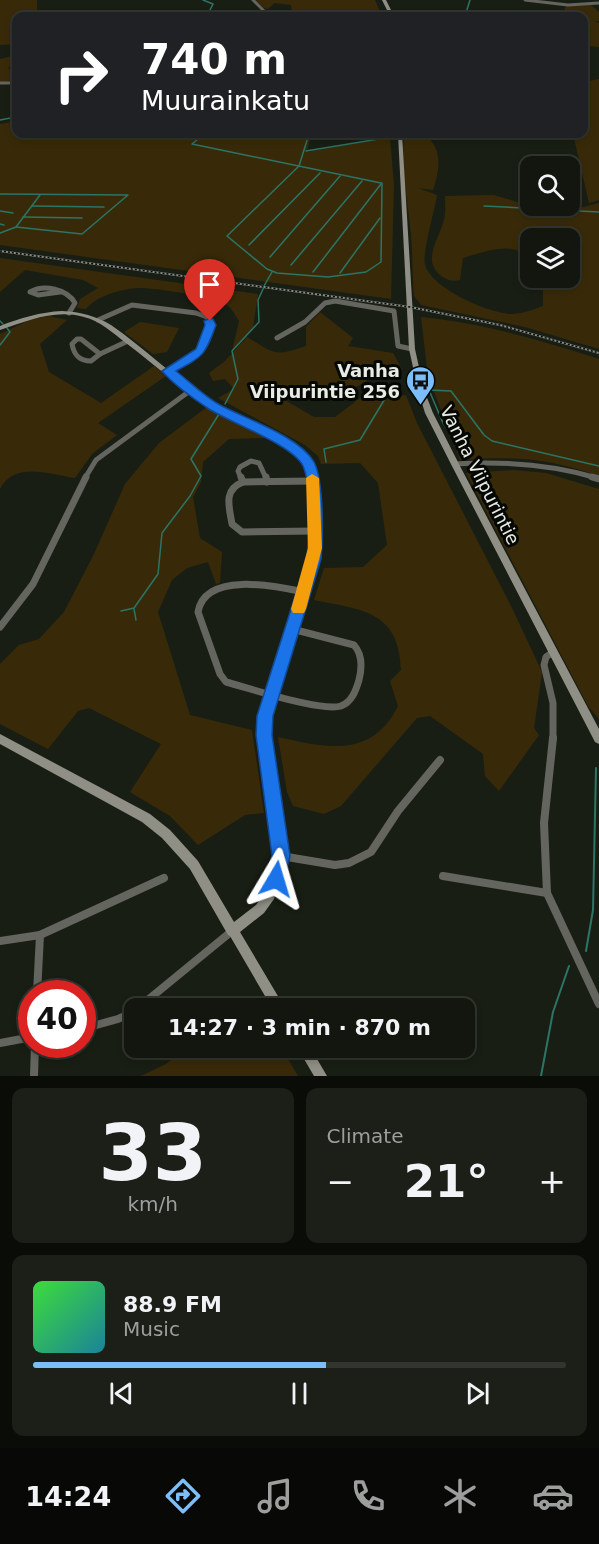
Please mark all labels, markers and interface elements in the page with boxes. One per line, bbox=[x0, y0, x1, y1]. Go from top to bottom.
text: 740 m bbox=[141, 35, 287, 84]
icon: right bbox=[42, 36, 120, 114]
text: Muurainkatu bbox=[141, 85, 310, 116]
map controls bbox=[520, 156, 580, 288]
button: search bbox=[520, 156, 580, 216]
button: layers bbox=[520, 228, 580, 288]
pin bbox=[184, 259, 235, 321]
icon: arrive bbox=[193, 268, 226, 301]
place label: Vanha Viipurintie 256 bbox=[250, 360, 400, 402]
bus stop icon: Vanha Viipurintie 256 bbox=[405, 364, 437, 406]
street label: Vanha Viipurintie bbox=[436, 402, 524, 548]
position arrow bbox=[244, 847, 308, 911]
speed limit sign: 40 bbox=[18, 980, 96, 1058]
text: 14:27 · 3 min · 870 m bbox=[168, 1015, 431, 1040]
text: 33 bbox=[98, 1108, 207, 1198]
text: Climate bbox=[327, 1124, 403, 1148]
text: 21° bbox=[404, 1155, 489, 1208]
text: − bbox=[327, 1162, 354, 1201]
text: + bbox=[538, 1162, 566, 1201]
text: km/h bbox=[128, 1192, 178, 1216]
text: 88.9 FM bbox=[123, 1292, 222, 1317]
text: Music bbox=[123, 1317, 180, 1341]
icon: previous bbox=[105, 1377, 138, 1410]
icon: pause bbox=[283, 1377, 316, 1410]
icon: next bbox=[461, 1377, 494, 1410]
icon: directions bbox=[162, 1475, 204, 1517]
icon: music bbox=[254, 1475, 296, 1517]
icon: phone bbox=[347, 1475, 389, 1517]
icon: climate bbox=[439, 1475, 481, 1517]
icon: car bbox=[532, 1475, 574, 1517]
text: 14:24 bbox=[25, 1481, 111, 1512]

